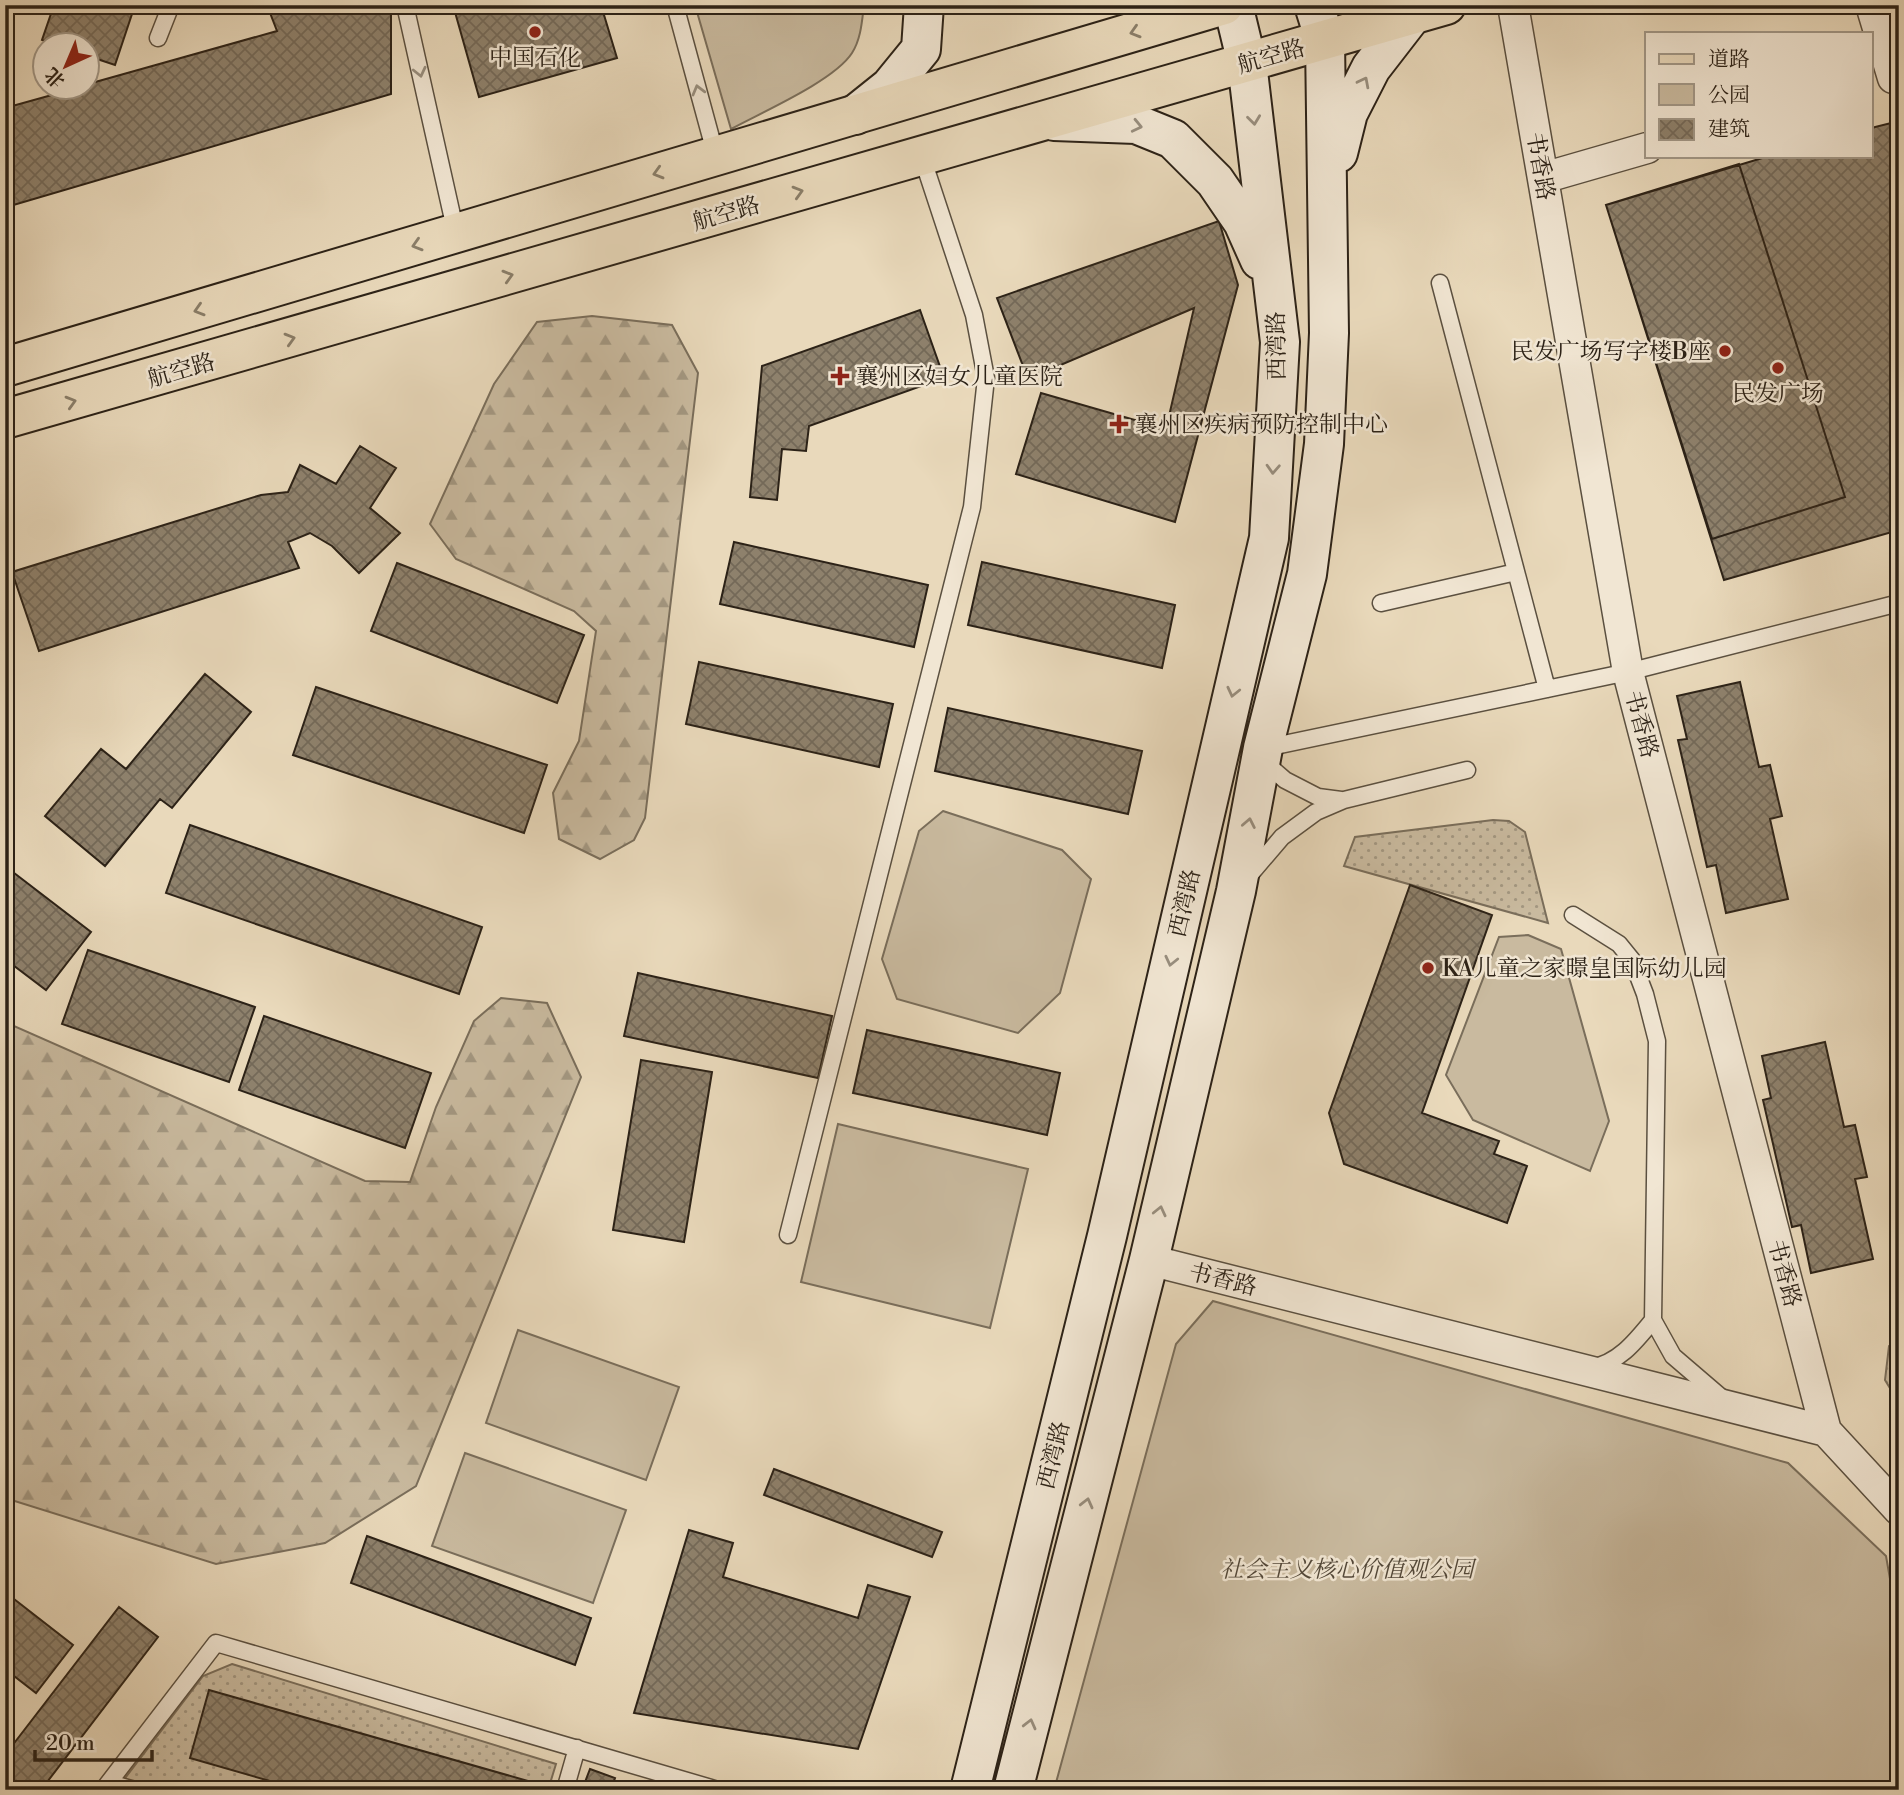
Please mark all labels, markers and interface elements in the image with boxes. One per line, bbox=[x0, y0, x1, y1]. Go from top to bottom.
one-way arrow bbox=[1129, 23, 1141, 38]
marker: 中国石化 bbox=[527, 24, 543, 40]
north arrow bbox=[32, 32, 102, 102]
legend bbox=[1645, 32, 1872, 158]
street label: 航空路 bbox=[1234, 34, 1308, 80]
place label: 中国石化 bbox=[489, 44, 581, 72]
text: 道路 bbox=[1708, 47, 1750, 73]
text: 北 bbox=[40, 62, 70, 93]
one-way arrow bbox=[412, 66, 426, 78]
one-way arrow bbox=[1356, 77, 1370, 89]
text: 公园 bbox=[1708, 83, 1750, 109]
one-way arrow bbox=[692, 85, 706, 97]
one-way arrow bbox=[1246, 115, 1261, 126]
text: 建筑 bbox=[1708, 117, 1750, 143]
one-way arrow bbox=[1131, 118, 1143, 133]
street label: 书香路 bbox=[1520, 130, 1560, 203]
one-way arrow bbox=[653, 165, 665, 180]
one-way arrow bbox=[791, 186, 803, 201]
street label: 航空路 bbox=[689, 191, 763, 237]
one-way arrow bbox=[411, 236, 423, 251]
one-way arrow bbox=[502, 269, 514, 284]
one-way arrow bbox=[193, 301, 205, 316]
street label: 西湾路 bbox=[1262, 311, 1292, 381]
one-way arrow bbox=[284, 332, 296, 347]
place label: 民发广场写字楼B座 bbox=[1511, 338, 1711, 366]
marker: 民发广场写字楼B座 bbox=[1717, 343, 1733, 359]
street label: 航空路 bbox=[144, 348, 218, 394]
marker: 民发广场 bbox=[1770, 360, 1786, 376]
place label: 襄州区妇女儿童医院 bbox=[856, 363, 1063, 391]
marker: 襄州区妇女儿童医院 bbox=[830, 366, 850, 386]
place label: 民发广场 bbox=[1732, 380, 1824, 408]
one-way arrow bbox=[65, 395, 77, 410]
place label: 襄州区疾病预防控制中心 bbox=[1135, 411, 1388, 439]
marker: 襄州区疾病预防控制中心 bbox=[1109, 414, 1129, 434]
one-way arrow bbox=[1265, 463, 1280, 474]
one-way arrow bbox=[1227, 686, 1242, 698]
street label: 书香路 bbox=[1619, 687, 1663, 761]
one-way arrow bbox=[1241, 817, 1256, 829]
street label: 西湾路 bbox=[1164, 866, 1206, 940]
one-way arrow bbox=[1165, 955, 1179, 967]
place label: KA儿童之家暻皇国际幼儿园 bbox=[1442, 955, 1727, 983]
marker: KA儿童之家暻皇国际幼儿园 bbox=[1420, 960, 1436, 976]
one-way arrow bbox=[1152, 1206, 1167, 1218]
street label: 书香路 bbox=[1762, 1236, 1806, 1310]
street label: 书香路 bbox=[1186, 1258, 1260, 1302]
street label: 西湾路 bbox=[1032, 1418, 1076, 1492]
one-way arrow bbox=[1079, 1497, 1093, 1509]
park label: 社会主义核心价值观公园 bbox=[1221, 1556, 1478, 1584]
scale bar bbox=[35, 1718, 152, 1762]
one-way arrow bbox=[1022, 1718, 1036, 1730]
text: 20 m bbox=[46, 1731, 95, 1757]

